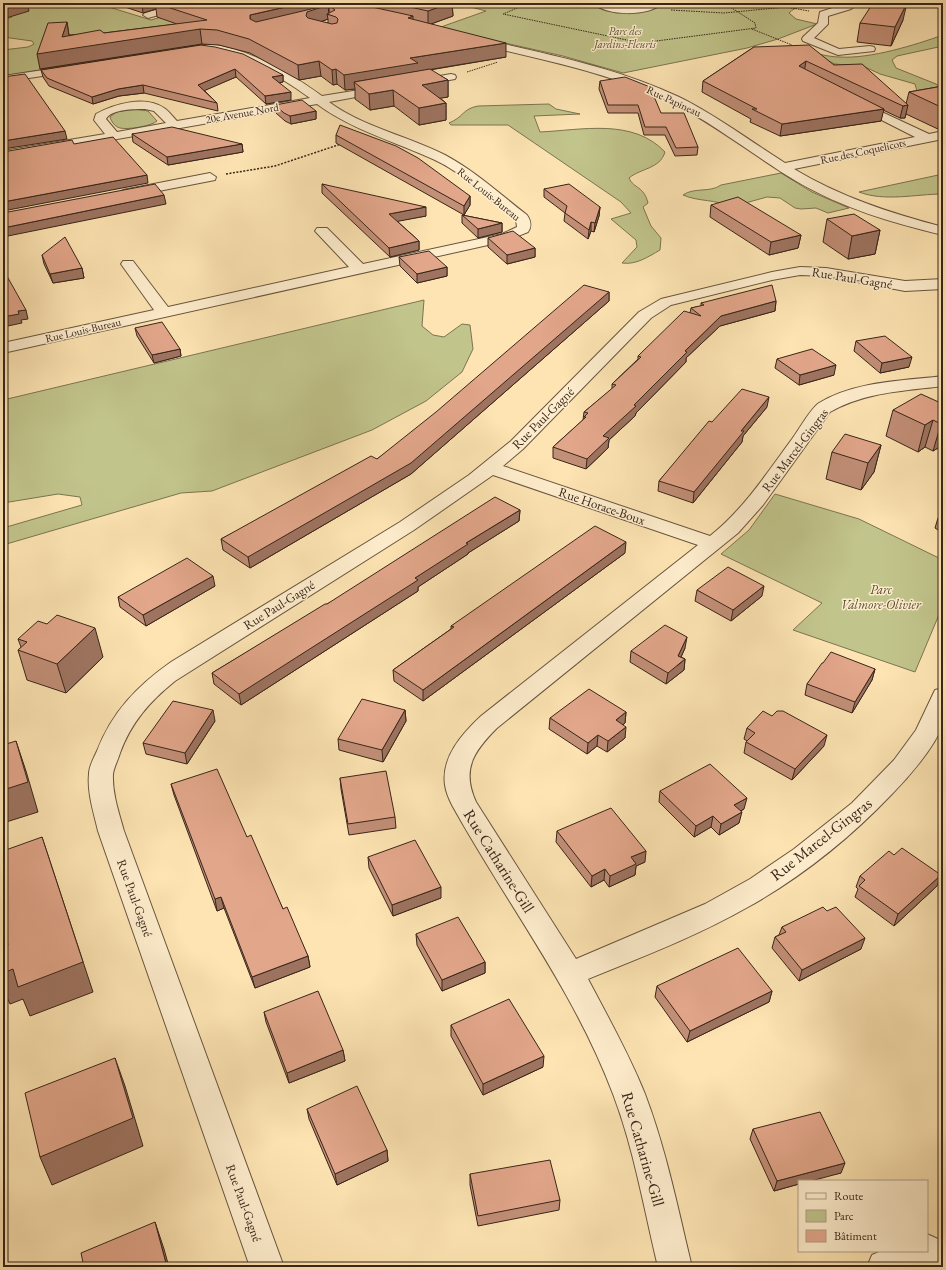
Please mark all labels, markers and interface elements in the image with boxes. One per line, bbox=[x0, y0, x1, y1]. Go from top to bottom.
park label: Parc des Jardins-Fleuris bbox=[591, 24, 657, 51]
street label: Rue Papineau bbox=[644, 82, 704, 120]
street label: 20e Avenue Nord bbox=[204, 100, 280, 126]
street label: Rue des Coquelicots bbox=[819, 135, 907, 167]
street label: Rue Louis-Bureau bbox=[454, 164, 524, 224]
street label: Rue Paul-Gagné bbox=[811, 263, 893, 293]
street label: Rue Louis-Bureau bbox=[44, 314, 123, 346]
street label: Rue Paul-Gagné bbox=[508, 383, 578, 453]
street label: Rue Marcel-Gingras bbox=[758, 405, 832, 495]
street label: Rue Horace-Boux bbox=[556, 483, 648, 529]
street label: Rue Paul-Gagné bbox=[240, 576, 318, 634]
park label: Parc Valmore-Olivier bbox=[841, 581, 922, 613]
street label: Rue Marcel-Gingras bbox=[766, 793, 876, 885]
street label: Rue Catharine-Gill bbox=[459, 805, 539, 917]
street label: Rue Paul-Gagné bbox=[113, 857, 157, 939]
street label: Rue Catharine-Gill bbox=[617, 1089, 669, 1209]
street label: Rue Paul-Gagné bbox=[222, 1162, 266, 1244]
legend bbox=[798, 1180, 928, 1252]
text: Route bbox=[834, 1188, 864, 1204]
text: Parc bbox=[834, 1208, 854, 1224]
text: Bâtiment bbox=[834, 1228, 877, 1244]

